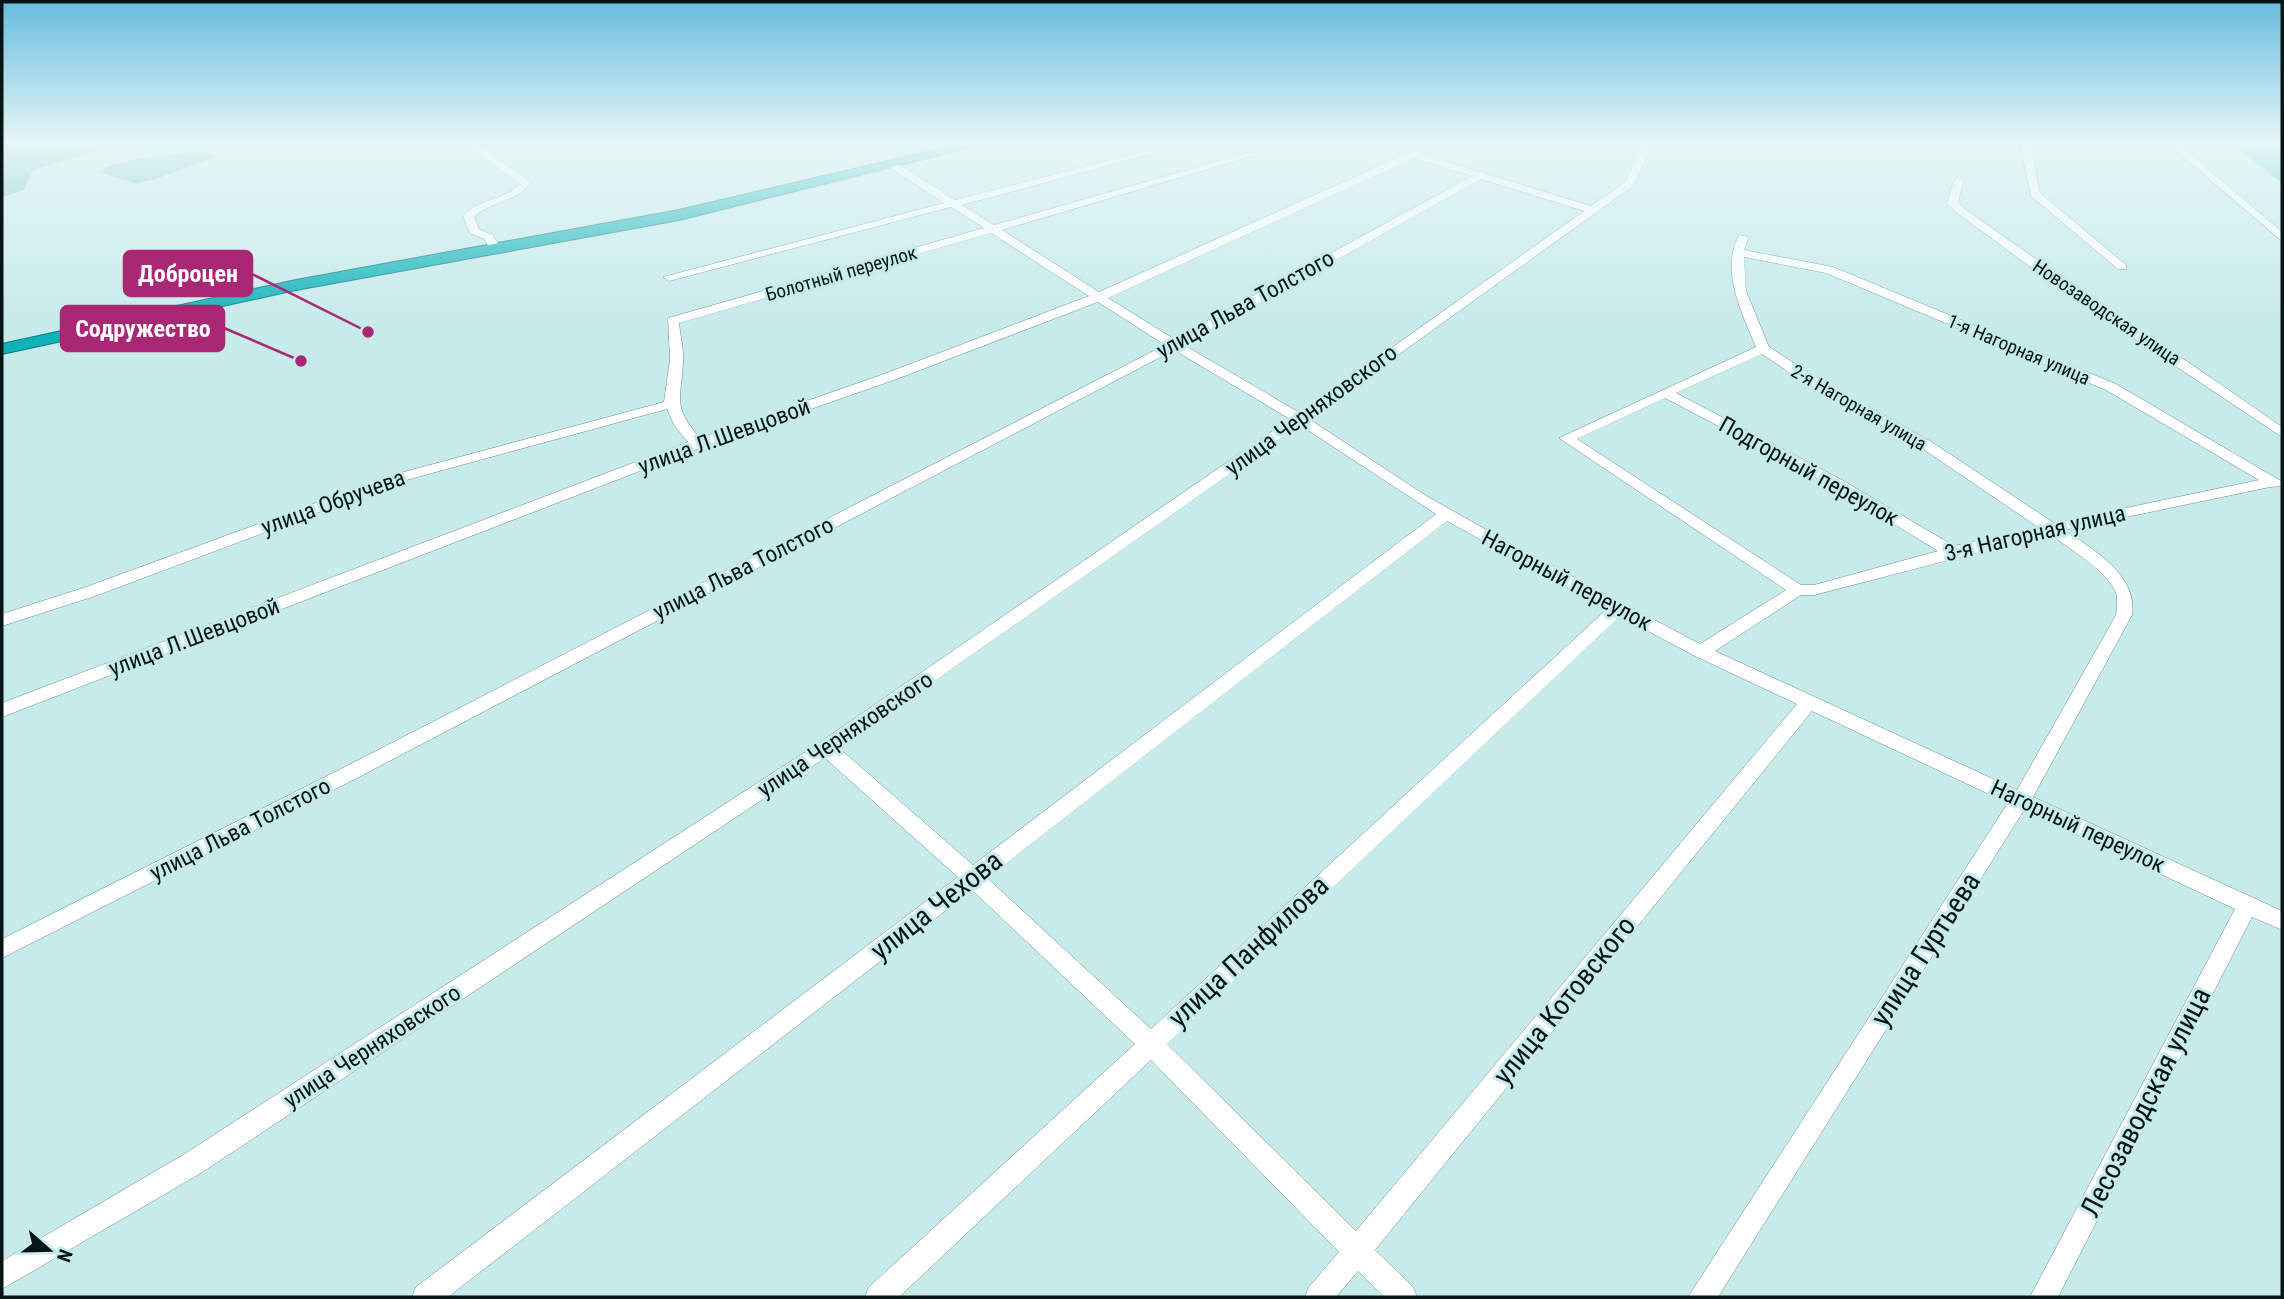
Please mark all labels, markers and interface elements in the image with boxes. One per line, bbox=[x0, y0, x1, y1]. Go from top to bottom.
street label: Болотный переулок bbox=[763, 241, 919, 306]
street label: улица Льва Толстого bbox=[1152, 244, 1339, 364]
callout: Доброцен bbox=[124, 251, 252, 296]
street label: Новозаводская улица bbox=[2029, 254, 2185, 370]
text: Доброцен bbox=[138, 260, 238, 288]
callout: Содружество bbox=[61, 306, 224, 351]
street label: 1-я Нагорная улица bbox=[1944, 309, 2094, 390]
text: Содружество bbox=[75, 315, 211, 343]
street label: улица Черняховского bbox=[1220, 339, 1402, 482]
street label: 2-я Нагорная улица bbox=[1787, 359, 1931, 456]
street label: улица Л.Шевцовой bbox=[635, 393, 814, 480]
street label: Подгорный переулок bbox=[1714, 411, 1903, 532]
street label: улица Обручева bbox=[258, 464, 409, 541]
street label: 3-я Нагорная улица bbox=[1942, 500, 2128, 567]
street label: улица Льва Толстого bbox=[649, 511, 838, 626]
street label: Нагорный переулок bbox=[1477, 524, 1656, 637]
street label: улица Л.Шевцовой bbox=[105, 592, 283, 682]
street label: улица Черняховского bbox=[753, 666, 938, 803]
street label: улица Льва Толстого bbox=[146, 772, 335, 887]
street label: Нагорный переулок bbox=[1987, 774, 2169, 879]
street label: улица Чехова bbox=[864, 844, 1009, 967]
street label: улица Гуртьева bbox=[1864, 866, 1987, 1032]
street label: улица Панфилова bbox=[1161, 869, 1335, 1034]
street label: улица Котовского bbox=[1486, 909, 1642, 1091]
street label: улица Черняховского bbox=[279, 979, 466, 1114]
street label: Лесозаводская улица bbox=[2073, 982, 2218, 1222]
north arrow bbox=[14, 1215, 84, 1285]
text: N bbox=[52, 1246, 77, 1265]

